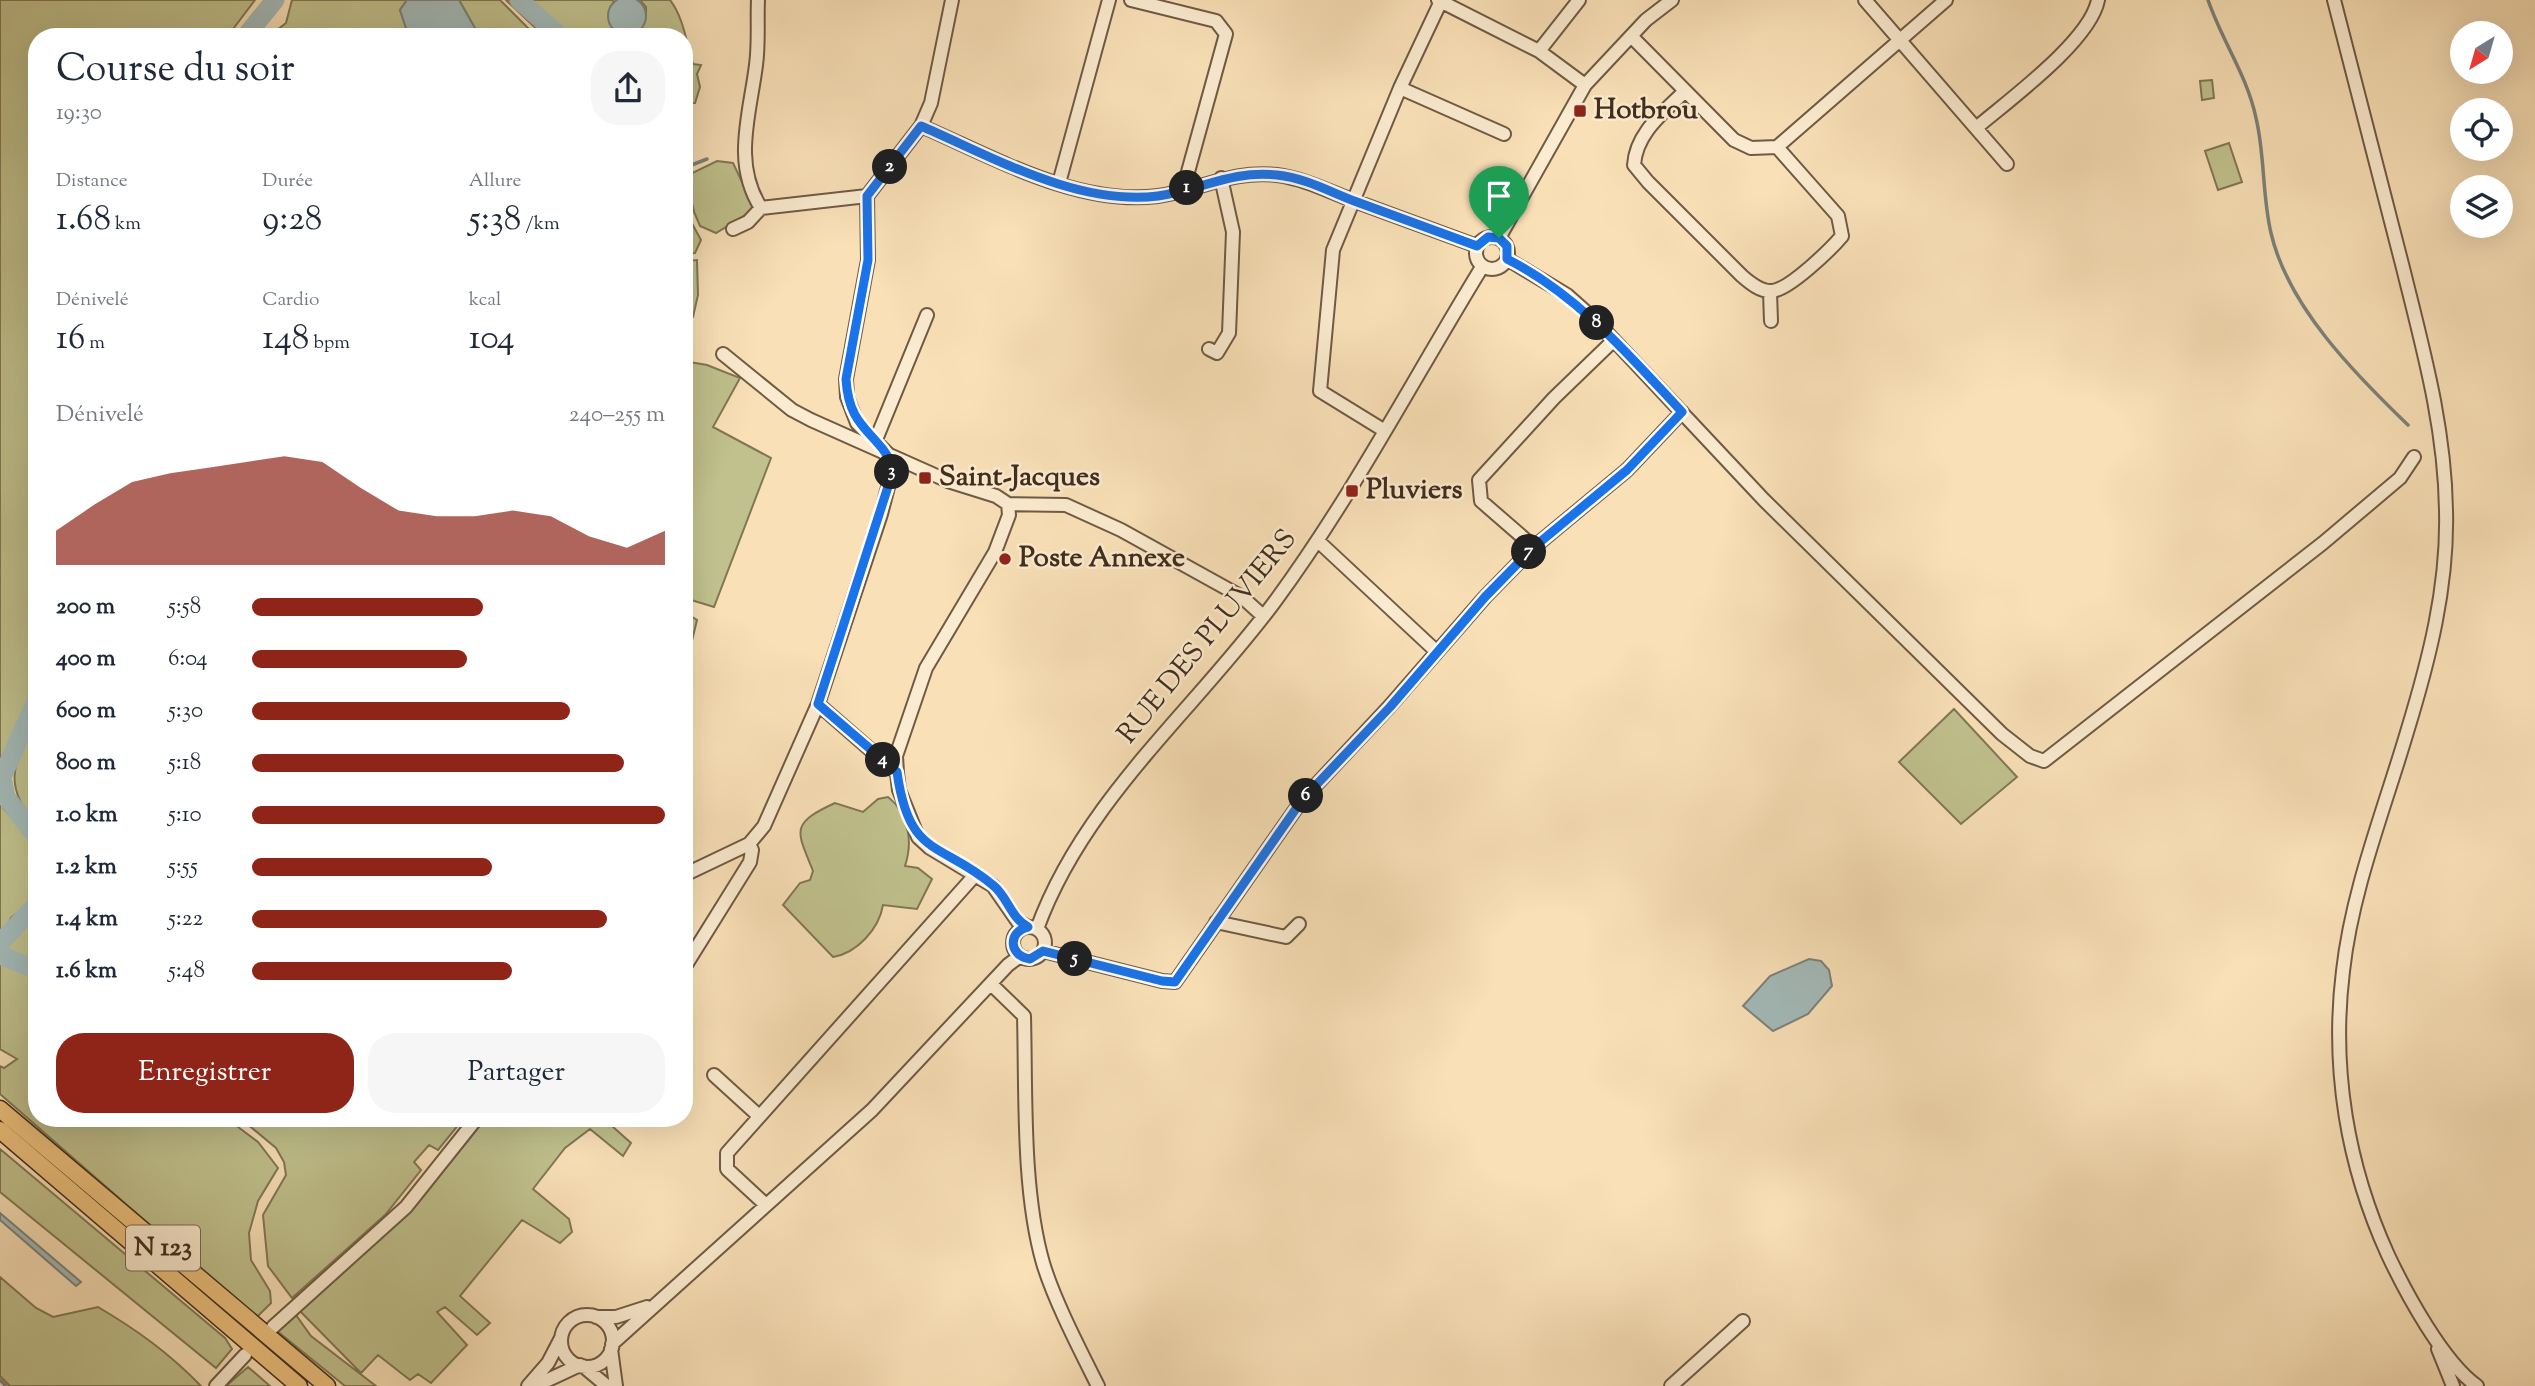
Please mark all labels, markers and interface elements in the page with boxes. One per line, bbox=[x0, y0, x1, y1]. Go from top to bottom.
north arrow bbox=[2450, 21, 2513, 84]
map controls bbox=[2450, 21, 2513, 238]
text: Course du soir bbox=[56, 44, 295, 98]
button: share bbox=[591, 51, 665, 125]
place label: Hotbrou bbox=[1594, 91, 1699, 131]
text: 19:30 bbox=[56, 97, 102, 130]
button: locate bbox=[2450, 98, 2513, 161]
marker: Hotbrou bbox=[1572, 103, 1588, 119]
pin: 2 bbox=[872, 150, 908, 184]
text: 2 bbox=[885, 153, 894, 180]
pin bbox=[1469, 166, 1529, 238]
text: Distance bbox=[56, 168, 128, 195]
text: Durée bbox=[262, 168, 313, 195]
text: Allure bbox=[469, 168, 521, 195]
pin: 1 bbox=[1170, 170, 1204, 206]
text: 1 bbox=[1183, 174, 1190, 201]
button: layers bbox=[2450, 175, 2513, 238]
icon: arrive bbox=[1480, 177, 1518, 215]
text: 1.68 bbox=[56, 195, 111, 246]
text: 9:28 bbox=[262, 195, 322, 246]
text: 5:38 bbox=[469, 195, 521, 246]
text: km bbox=[111, 211, 141, 238]
text: /km bbox=[521, 211, 560, 238]
text: Dénivelé bbox=[56, 287, 129, 314]
text: Cardio bbox=[262, 287, 319, 314]
text: kcal bbox=[469, 287, 501, 314]
pin: 8 bbox=[1580, 306, 1614, 340]
text: 8 bbox=[1592, 309, 1601, 336]
text: 16 bbox=[56, 314, 85, 365]
text: 148 bbox=[262, 314, 309, 365]
text: 104 bbox=[469, 314, 515, 365]
text: m bbox=[85, 330, 105, 357]
text: bpm bbox=[309, 330, 350, 357]
text: Dénivelé bbox=[56, 399, 144, 432]
text: 240–255 m bbox=[569, 399, 665, 432]
pin: 3 bbox=[874, 454, 910, 490]
text: 3 bbox=[888, 458, 895, 485]
place label: Saint-Jacques bbox=[939, 458, 1100, 498]
marker: Saint-Jacques bbox=[917, 470, 933, 486]
place label: Pluviers bbox=[1366, 471, 1462, 511]
marker: Pluviers bbox=[1344, 483, 1360, 499]
street label: RUE DES PLUVIERS bbox=[1109, 521, 1307, 753]
pin: 7 bbox=[1512, 534, 1546, 570]
text: 7 bbox=[1524, 538, 1533, 565]
place label: Poste Annexe bbox=[1019, 539, 1185, 579]
marker: Poste Annexe bbox=[997, 551, 1013, 567]
text: 200 m bbox=[56, 591, 115, 624]
text: 5:58 bbox=[168, 591, 201, 624]
text: 400 m bbox=[56, 643, 116, 676]
text: 6:04 bbox=[168, 643, 208, 676]
text: 600 m bbox=[56, 695, 116, 728]
text: 5:30 bbox=[168, 695, 203, 728]
pin: 4 bbox=[866, 742, 900, 778]
text: 4 bbox=[878, 746, 887, 773]
text: 800 m bbox=[56, 747, 116, 780]
text: 5:18 bbox=[168, 747, 201, 780]
pin: 6 bbox=[1288, 778, 1324, 814]
text: 6 bbox=[1301, 782, 1310, 809]
text: 1.0 km bbox=[56, 799, 118, 832]
text: 5:10 bbox=[168, 799, 202, 832]
text: 1.2 km bbox=[56, 851, 117, 884]
text: 5:55 bbox=[168, 851, 198, 884]
text: 1.4 km bbox=[56, 903, 118, 936]
text: 5:22 bbox=[168, 903, 203, 936]
pin: 5 bbox=[1058, 942, 1092, 976]
text: 5 bbox=[1071, 945, 1078, 972]
text: 1.6 km bbox=[56, 955, 117, 988]
text: 5:48 bbox=[168, 955, 205, 988]
button: Enregistrer bbox=[56, 1033, 354, 1113]
button: Partager bbox=[368, 1033, 665, 1113]
road number: N 123 bbox=[126, 1226, 200, 1270]

